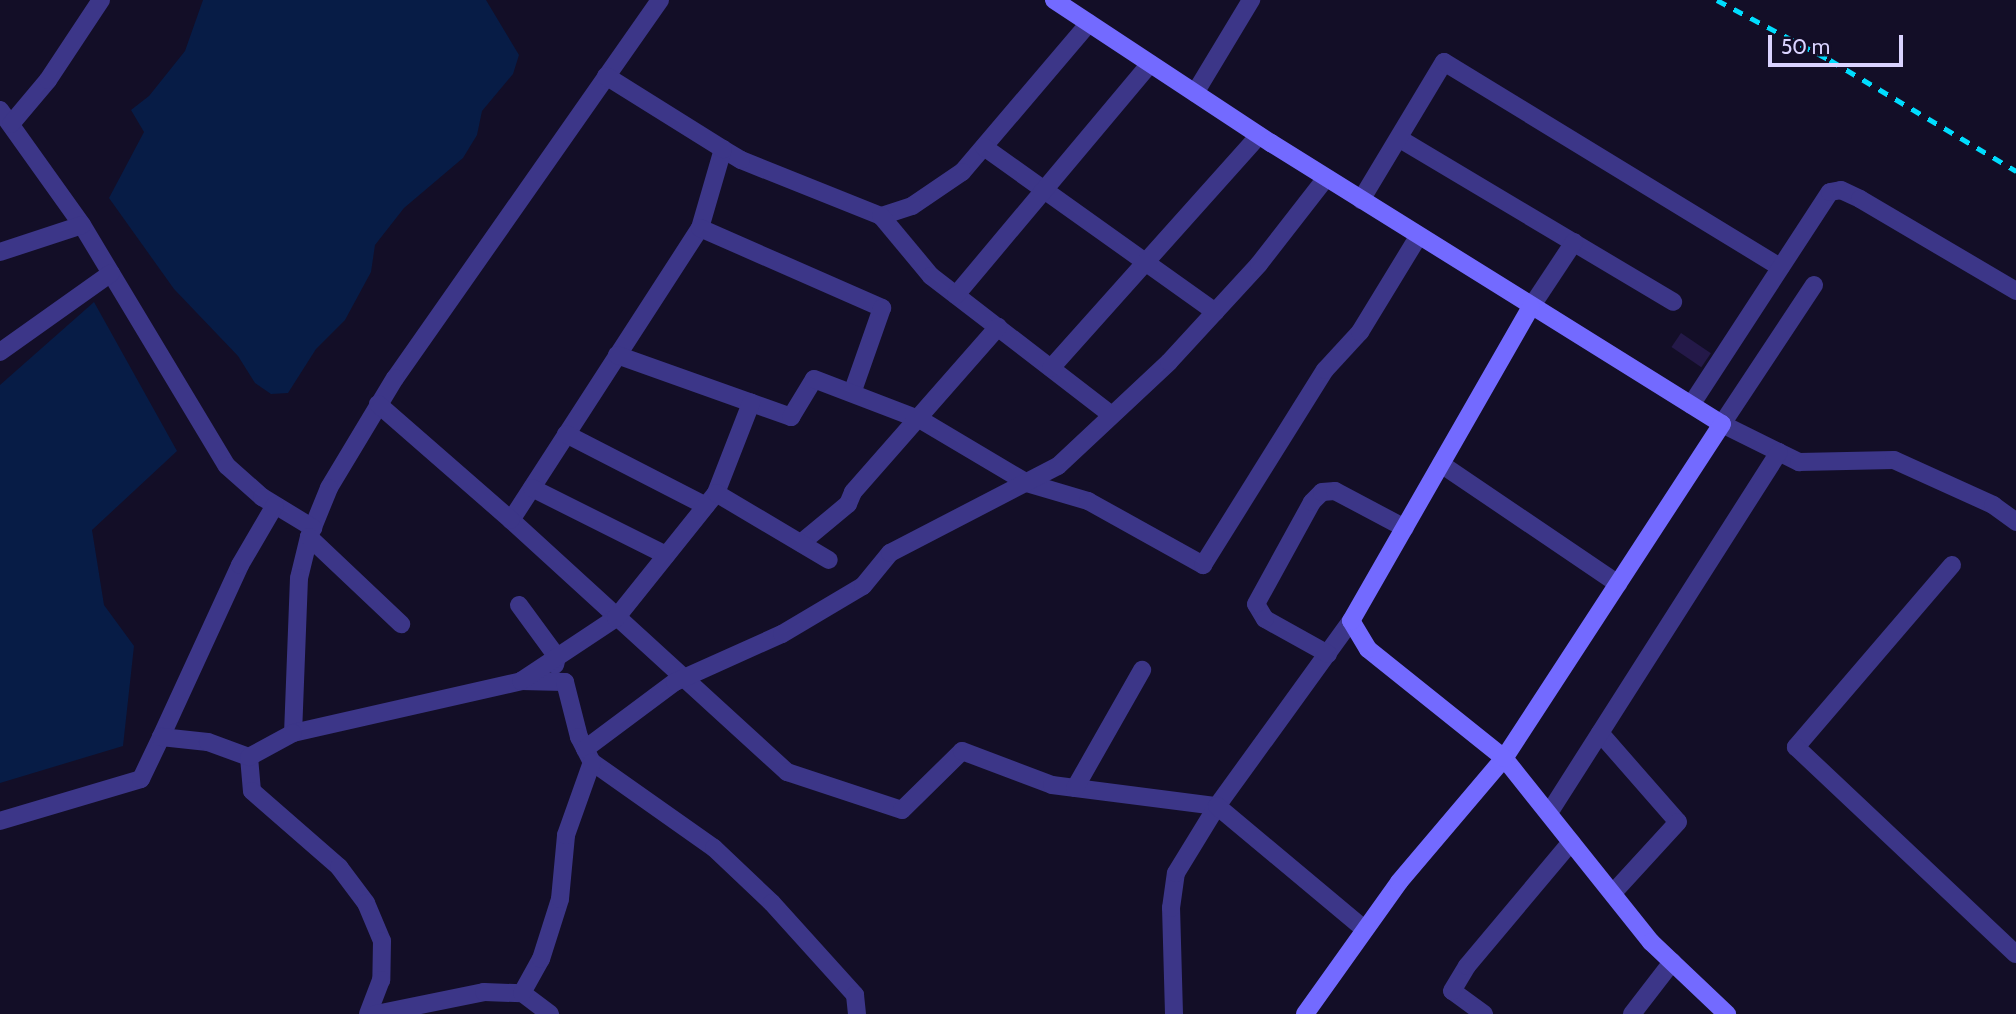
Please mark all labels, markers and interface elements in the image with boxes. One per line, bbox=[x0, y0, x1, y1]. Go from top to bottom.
scale bar bbox=[1771, 21, 1906, 65]
text: 50 m bbox=[1781, 34, 1830, 59]

